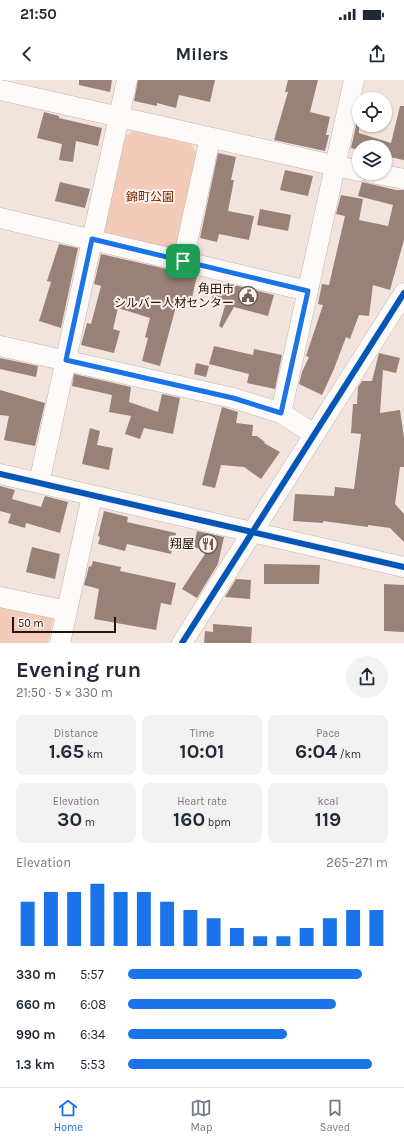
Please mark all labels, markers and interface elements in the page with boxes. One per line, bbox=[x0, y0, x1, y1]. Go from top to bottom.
text: 21:50 bbox=[20, 5, 57, 23]
icon: back bbox=[16, 43, 38, 65]
text: Milers bbox=[175, 43, 229, 65]
icon: share bbox=[366, 43, 388, 65]
map controls bbox=[352, 92, 392, 180]
button: locate bbox=[352, 92, 392, 132]
button: layers bbox=[352, 140, 392, 180]
park label: 錦町公園 bbox=[126, 190, 174, 204]
pin bbox=[166, 244, 200, 278]
icon: arrive bbox=[172, 250, 194, 272]
place label: 角田市 シルバー人材センター bbox=[114, 282, 234, 310]
public building icon: 角田市 シルバー人材センター bbox=[237, 285, 259, 307]
restaurant icon: 翔屋 bbox=[197, 533, 219, 555]
place label: 翔屋 bbox=[170, 537, 194, 551]
scale bar bbox=[12, 615, 116, 634]
text: 50 m bbox=[18, 617, 44, 630]
button: share bbox=[346, 656, 388, 698]
text: Evening run bbox=[16, 657, 141, 683]
text: 21:50 · 5 × 330 m bbox=[16, 685, 113, 700]
text: Distance bbox=[54, 727, 98, 740]
text: Time bbox=[190, 727, 214, 740]
text: Pace bbox=[316, 727, 340, 740]
text: 1.65 bbox=[49, 740, 84, 763]
text: 10:01 bbox=[180, 740, 224, 763]
text: 6:04 bbox=[295, 740, 337, 763]
text: km bbox=[84, 748, 103, 761]
text: /km bbox=[337, 748, 361, 761]
text: Elevation bbox=[53, 795, 99, 808]
text: Heart rate bbox=[177, 795, 227, 808]
text: kcal bbox=[317, 795, 339, 808]
text: 30 bbox=[57, 808, 82, 831]
text: 160 bbox=[173, 808, 205, 831]
text: 119 bbox=[315, 808, 341, 831]
text: m bbox=[82, 816, 95, 829]
text: bpm bbox=[205, 816, 231, 829]
text: Elevation bbox=[16, 855, 71, 870]
text: 265–271 m bbox=[326, 855, 388, 870]
text: 330 m bbox=[16, 967, 56, 982]
text: 5:57 bbox=[80, 967, 104, 982]
text: 660 m bbox=[16, 997, 56, 1012]
text: 6:08 bbox=[80, 997, 106, 1012]
text: 990 m bbox=[16, 1027, 56, 1042]
text: 6:34 bbox=[80, 1027, 105, 1042]
text: 1.3 km bbox=[16, 1057, 55, 1072]
text: 5:53 bbox=[80, 1057, 105, 1072]
tab: Home bbox=[54, 1097, 83, 1134]
tab: Map bbox=[190, 1097, 212, 1134]
tab: Saved bbox=[320, 1097, 350, 1134]

